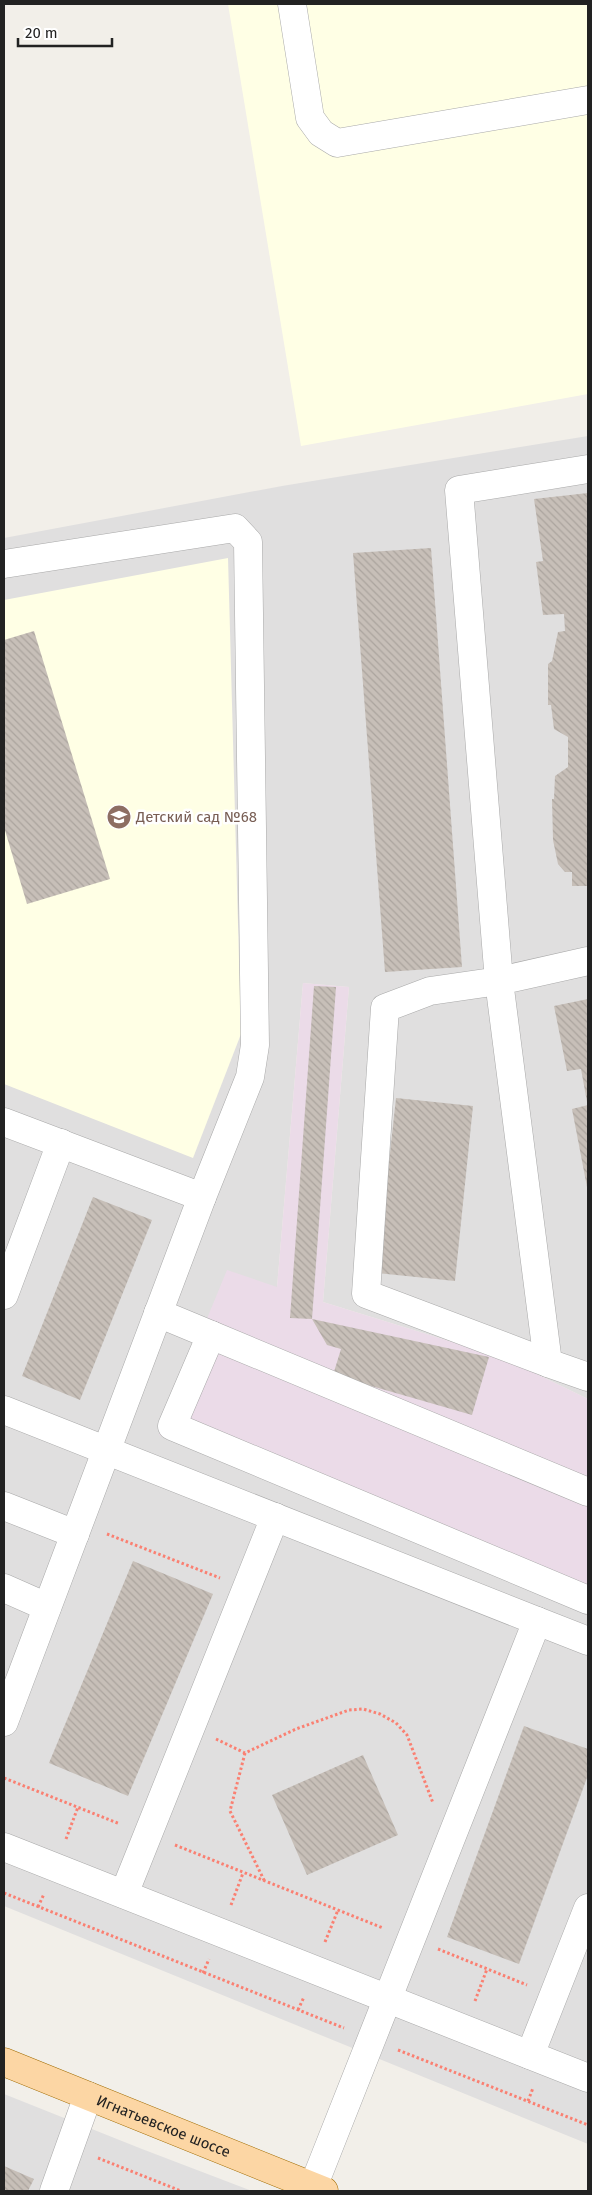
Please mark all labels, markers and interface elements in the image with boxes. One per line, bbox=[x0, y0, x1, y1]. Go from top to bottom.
scale bar bbox=[18, 15, 111, 47]
text: 20 m bbox=[25, 24, 58, 42]
school or university icon: Детский сад №68 bbox=[106, 804, 132, 830]
place label: Детский сад №68 bbox=[135, 808, 257, 826]
street label: Игнатьевское шоссе bbox=[94, 2091, 233, 2161]

